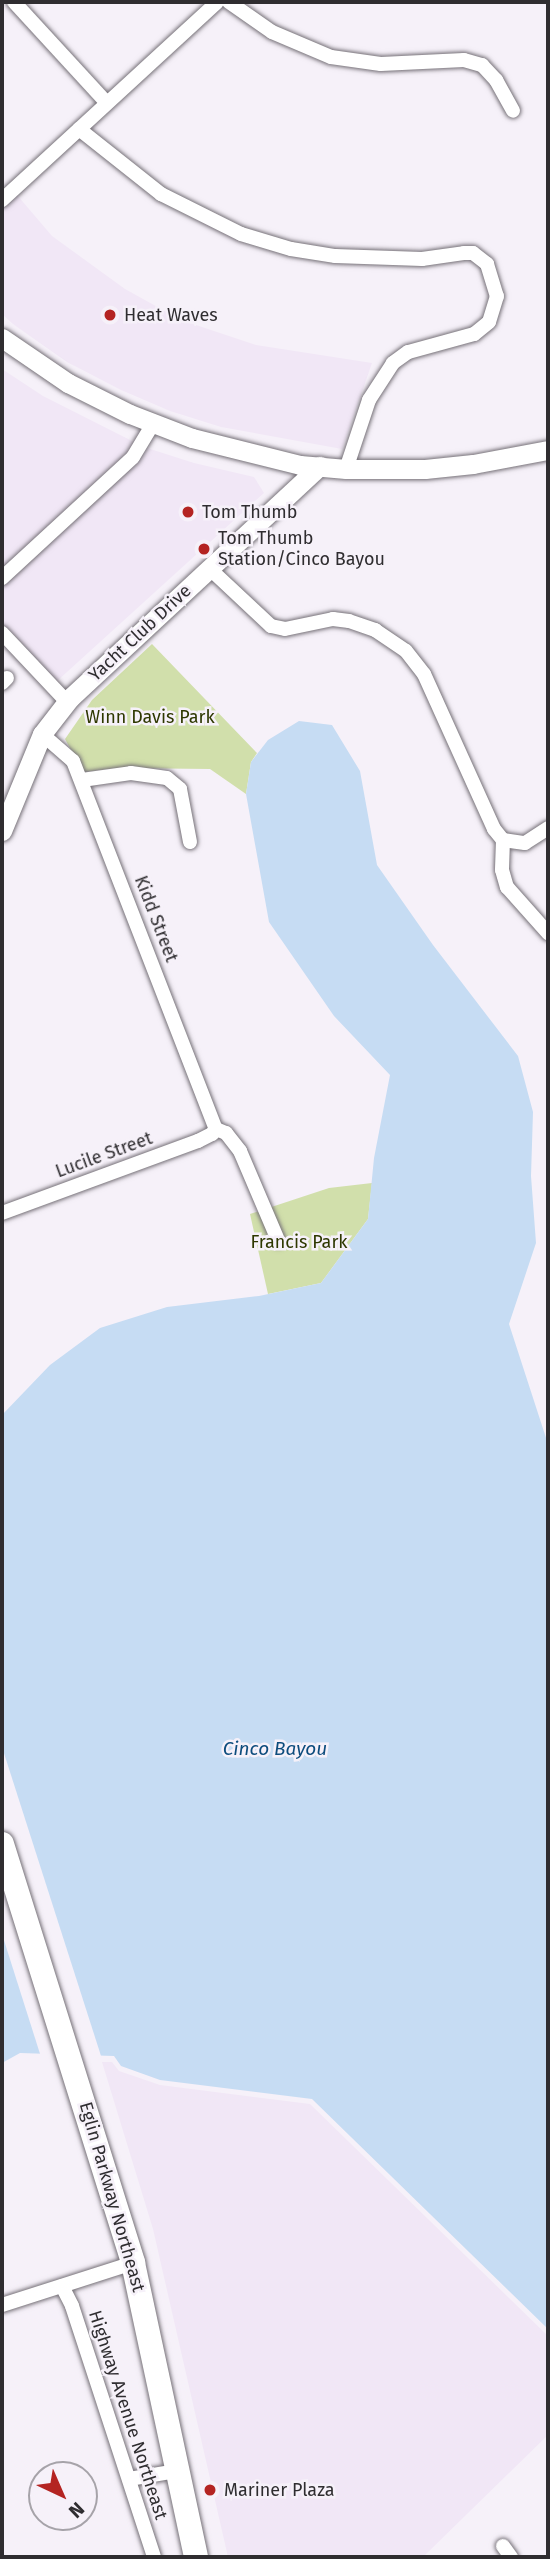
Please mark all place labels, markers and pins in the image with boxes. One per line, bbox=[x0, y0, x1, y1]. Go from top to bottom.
place label: Heat Waves bbox=[124, 304, 218, 326]
marker: Heat Waves bbox=[102, 307, 118, 323]
place label: Tom Thumb bbox=[202, 501, 297, 523]
marker: Tom Thumb bbox=[180, 504, 196, 520]
place label: Tom Thumb Station/Cinco Bayou bbox=[218, 528, 385, 570]
marker: Tom Thumb Station/Cinco Bayou bbox=[196, 541, 212, 557]
place label: Mariner Plaza bbox=[224, 2479, 335, 2501]
marker: Mariner Plaza bbox=[202, 2482, 218, 2498]

